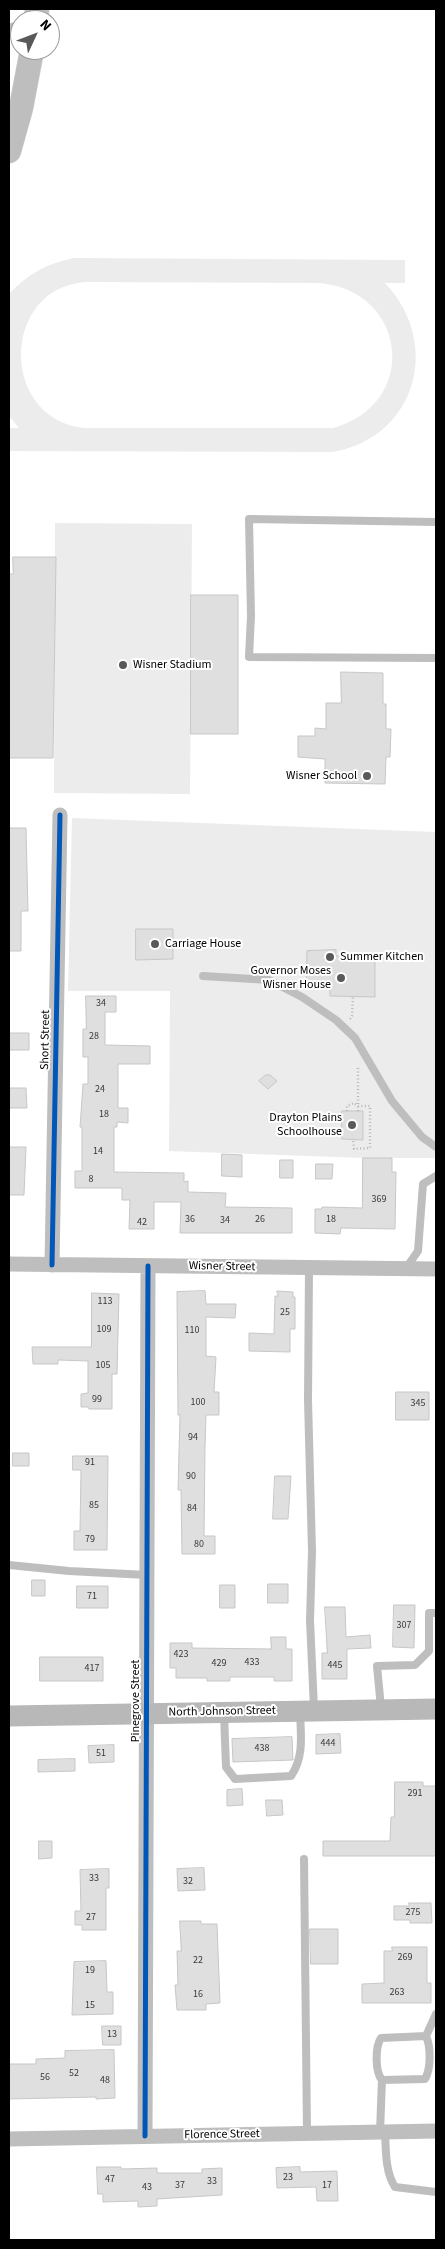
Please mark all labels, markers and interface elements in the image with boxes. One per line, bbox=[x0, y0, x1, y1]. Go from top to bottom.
north arrow bbox=[10, 10, 60, 60]
text: N bbox=[35, 15, 56, 36]
place label: Wisner Stadium bbox=[133, 658, 212, 672]
marker: Wisner Stadium bbox=[117, 659, 129, 671]
place label: Wisner School bbox=[286, 769, 357, 783]
marker: Wisner School bbox=[361, 770, 373, 782]
place label: Carriage House bbox=[165, 937, 241, 951]
marker: Carriage House bbox=[149, 938, 161, 950]
place label: Summer Kitchen bbox=[340, 950, 424, 964]
marker: Summer Kitchen bbox=[324, 951, 336, 963]
place label: Governor Moses Wisner House bbox=[251, 964, 331, 992]
marker: Governor Moses Wisner House bbox=[335, 972, 347, 984]
house number: 34 bbox=[96, 998, 106, 1010]
street label: Short Street bbox=[38, 1010, 54, 1070]
house number: 28 bbox=[89, 1031, 99, 1043]
house number: 24 bbox=[95, 1084, 105, 1096]
house number: 18 bbox=[99, 1109, 109, 1121]
place label: Drayton Plains Schoolhouse bbox=[269, 1111, 342, 1139]
marker: Drayton Plains Schoolhouse bbox=[346, 1119, 358, 1131]
house number: 14 bbox=[93, 1146, 103, 1158]
house number: 8 bbox=[89, 1174, 93, 1186]
house number: 369 bbox=[372, 1194, 386, 1206]
house number: 36 bbox=[185, 1214, 195, 1226]
house number: 26 bbox=[255, 1214, 265, 1226]
house number: 18 bbox=[326, 1214, 336, 1226]
house number: 34 bbox=[220, 1215, 230, 1227]
house number: 42 bbox=[137, 1217, 147, 1229]
street label: Wisner Street bbox=[189, 1259, 255, 1275]
house number: 113 bbox=[98, 1296, 112, 1308]
house number: 25 bbox=[280, 1307, 290, 1319]
house number: 109 bbox=[97, 1324, 111, 1336]
house number: 110 bbox=[185, 1325, 199, 1337]
house number: 105 bbox=[96, 1360, 110, 1372]
house number: 99 bbox=[92, 1394, 102, 1406]
house number: 100 bbox=[191, 1397, 205, 1409]
house number: 345 bbox=[411, 1398, 425, 1410]
house number: 94 bbox=[188, 1432, 198, 1444]
house number: 91 bbox=[85, 1457, 95, 1469]
house number: 90 bbox=[186, 1471, 196, 1483]
house number: 85 bbox=[89, 1500, 99, 1512]
house number: 84 bbox=[187, 1503, 197, 1515]
house number: 79 bbox=[85, 1534, 95, 1546]
house number: 80 bbox=[194, 1539, 204, 1551]
house number: 71 bbox=[87, 1591, 97, 1603]
house number: 307 bbox=[397, 1620, 411, 1632]
house number: 423 bbox=[174, 1649, 188, 1661]
house number: 433 bbox=[245, 1657, 259, 1669]
house number: 429 bbox=[212, 1658, 226, 1670]
street label: Pinegrove Street bbox=[129, 1660, 143, 1742]
house number: 445 bbox=[328, 1660, 342, 1672]
house number: 417 bbox=[85, 1663, 99, 1675]
street label: North Johnson Street bbox=[168, 1704, 276, 1720]
house number: 444 bbox=[321, 1738, 335, 1750]
house number: 438 bbox=[255, 1743, 269, 1755]
house number: 51 bbox=[96, 1748, 106, 1760]
house number: 291 bbox=[408, 1788, 422, 1800]
house number: 33 bbox=[89, 1873, 99, 1885]
house number: 32 bbox=[183, 1876, 193, 1888]
house number: 275 bbox=[406, 1907, 420, 1919]
house number: 27 bbox=[86, 1912, 96, 1924]
house number: 269 bbox=[398, 1952, 412, 1964]
house number: 22 bbox=[193, 1955, 203, 1967]
house number: 19 bbox=[85, 1965, 95, 1977]
house number: 263 bbox=[390, 1987, 404, 1999]
house number: 16 bbox=[193, 1989, 203, 2001]
house number: 15 bbox=[85, 2000, 95, 2012]
house number: 13 bbox=[107, 2029, 117, 2041]
house number: 52 bbox=[69, 2068, 79, 2080]
house number: 56 bbox=[40, 2072, 50, 2084]
house number: 48 bbox=[100, 2075, 110, 2087]
street label: Florence Street bbox=[184, 2127, 260, 2143]
house number: 23 bbox=[283, 2172, 293, 2184]
house number: 47 bbox=[105, 2174, 115, 2186]
house number: 33 bbox=[207, 2176, 217, 2188]
house number: 37 bbox=[175, 2180, 185, 2192]
house number: 17 bbox=[322, 2180, 332, 2192]
house number: 43 bbox=[142, 2182, 152, 2194]

